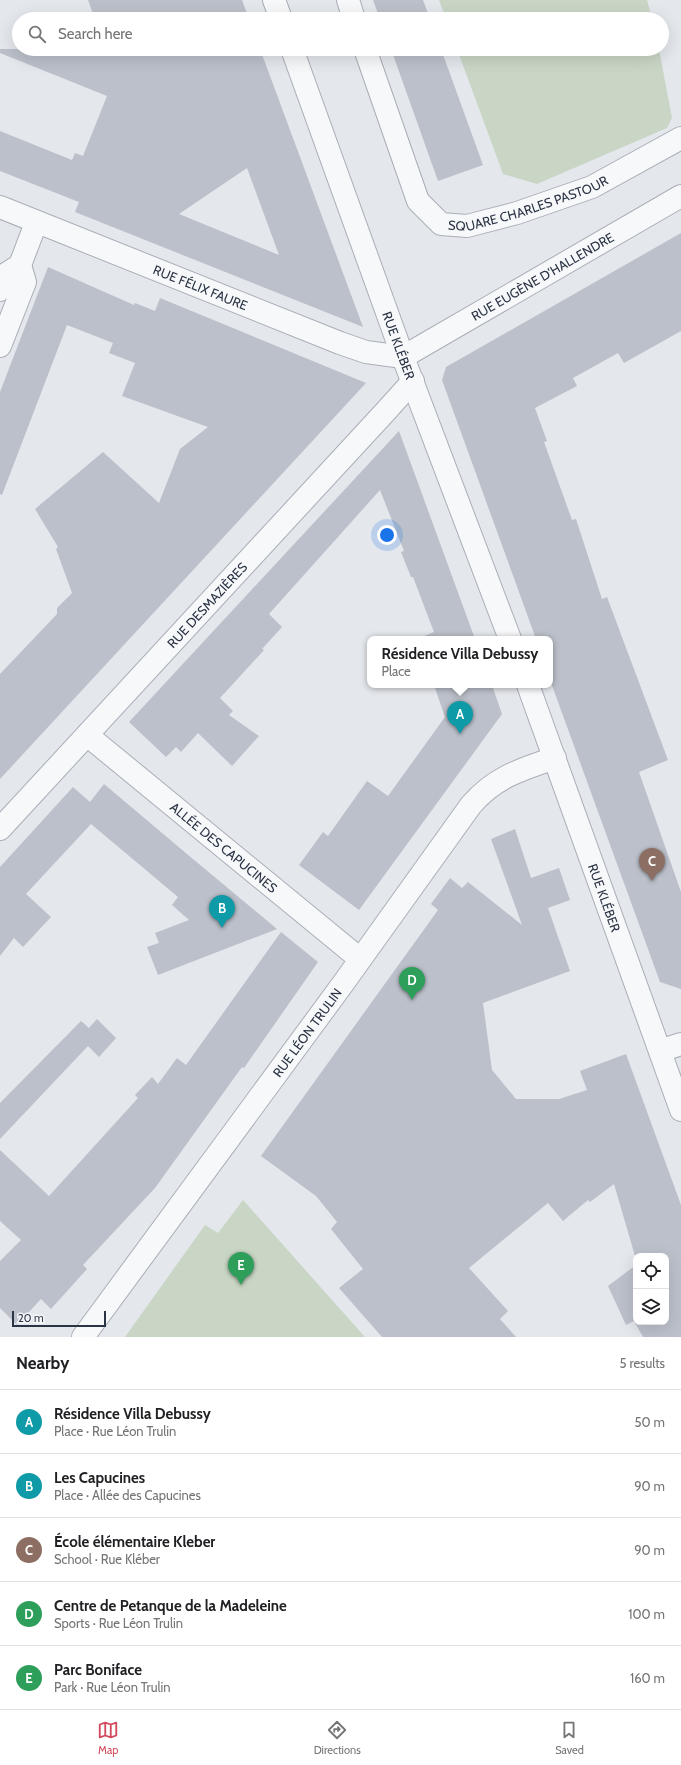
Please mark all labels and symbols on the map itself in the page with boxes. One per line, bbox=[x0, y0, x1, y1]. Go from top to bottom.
street label: SQUARE CHARLES PASTOUR bbox=[448, 172, 611, 234]
street label: RUE EUGÈNE D'HALLENDRE bbox=[468, 229, 616, 324]
street label: RUE FÉLIX FAURE bbox=[151, 261, 250, 313]
street label: RUE KLÉBER bbox=[379, 309, 419, 382]
your location bbox=[377, 525, 397, 545]
street label: RUE DESMAZIÈRES bbox=[164, 559, 251, 651]
pin: A bbox=[447, 701, 473, 734]
street label: ALLÉE DES CAPUCINES bbox=[167, 799, 281, 896]
pin: C bbox=[639, 848, 665, 881]
street label: RUE KLÉBER bbox=[585, 861, 624, 934]
pin: B bbox=[209, 895, 235, 928]
pin: D bbox=[399, 967, 425, 1000]
street label: RUE LÉON TRULIN bbox=[269, 985, 345, 1080]
pin: E bbox=[228, 1252, 254, 1285]
scale bar bbox=[12, 1309, 106, 1328]

